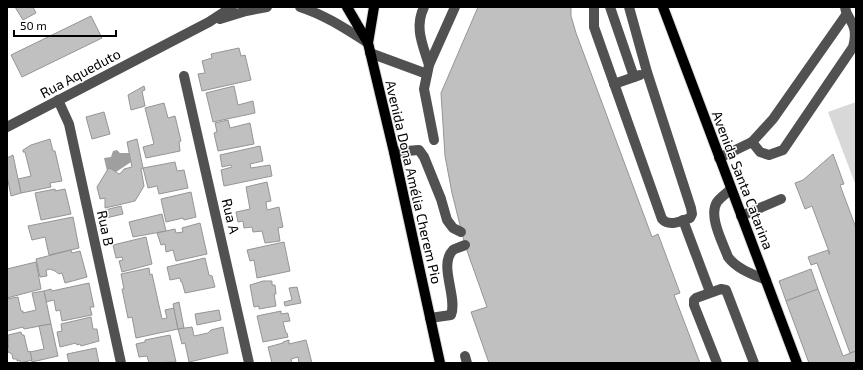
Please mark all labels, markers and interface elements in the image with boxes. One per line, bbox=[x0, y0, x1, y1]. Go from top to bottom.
scale bar bbox=[14, 12, 116, 38]
text: 50 m bbox=[20, 18, 47, 32]
street label: Rua Aqueduto bbox=[37, 45, 123, 101]
street label: Avenida Dona Amélia Cherem Pio bbox=[382, 79, 446, 285]
street label: Avenida Santa Catarina bbox=[709, 108, 777, 252]
street label: Rua A bbox=[219, 197, 243, 236]
street label: Rua B bbox=[94, 209, 118, 247]

